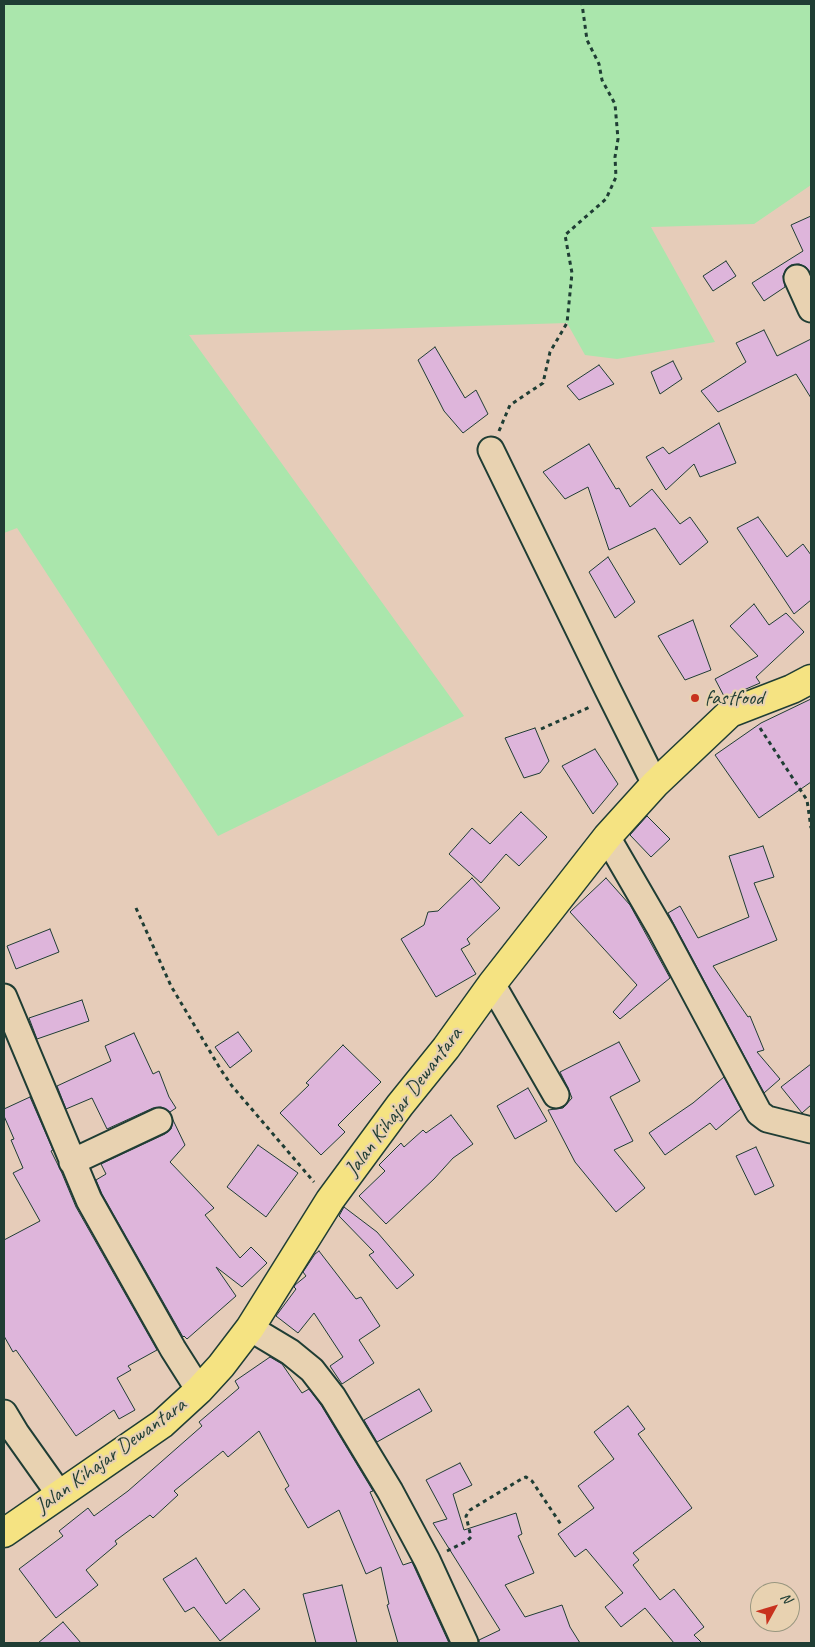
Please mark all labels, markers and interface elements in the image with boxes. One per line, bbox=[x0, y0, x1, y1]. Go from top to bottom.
place label: fastfood bbox=[705, 685, 763, 711]
marker: fastfood bbox=[689, 692, 701, 704]
street label: Jalan Kihajar Dewantara bbox=[340, 1022, 468, 1182]
street label: Jalan Kihajar Dewantara bbox=[31, 1393, 191, 1519]
north arrow bbox=[750, 1582, 800, 1632]
text: N bbox=[777, 1589, 796, 1607]

